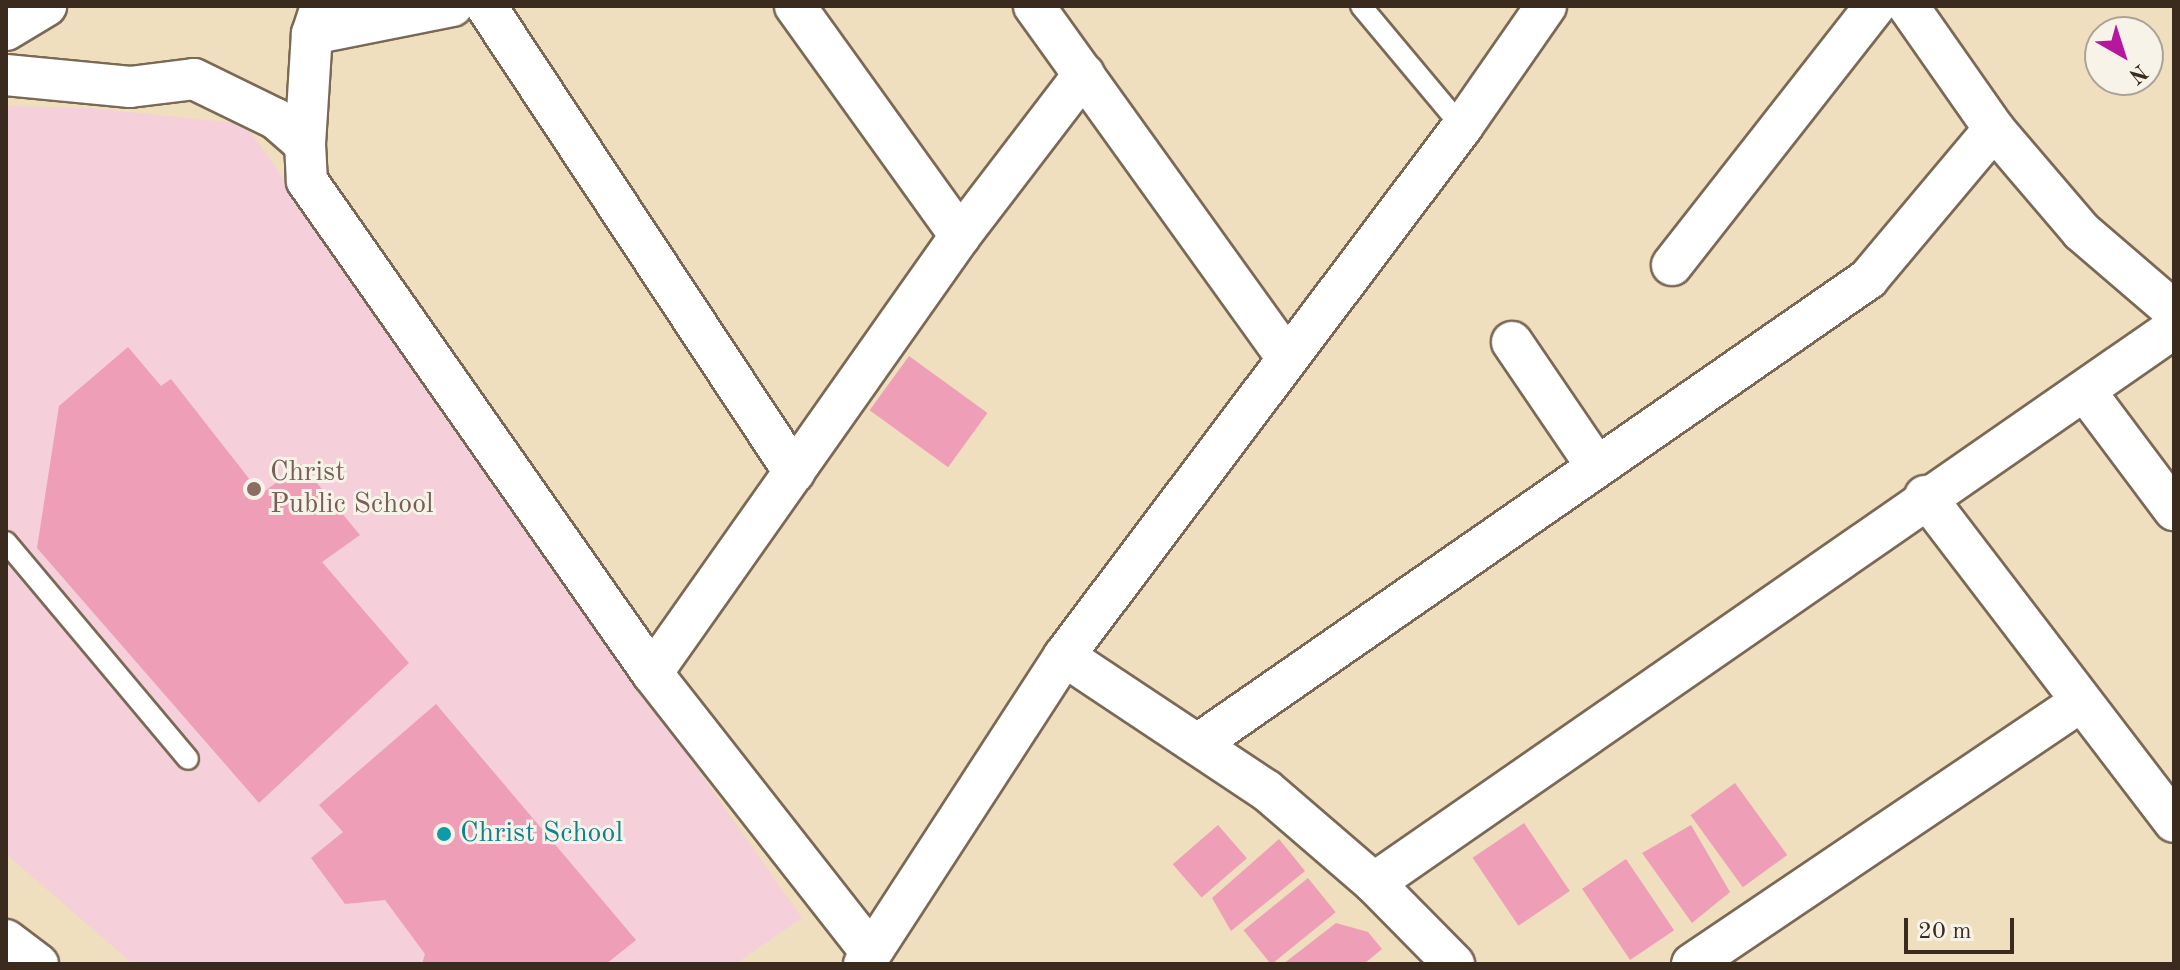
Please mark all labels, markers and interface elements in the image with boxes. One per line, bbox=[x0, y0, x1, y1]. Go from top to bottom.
north arrow bbox=[2084, 16, 2164, 96]
text: N bbox=[2124, 59, 2151, 87]
place label: Christ Public School bbox=[270, 456, 434, 522]
marker: Christ Public School bbox=[245, 480, 263, 498]
place label: Christ School bbox=[460, 817, 623, 851]
marker: Christ School bbox=[435, 825, 453, 843]
scale bar bbox=[1908, 902, 2018, 952]
text: 20 m bbox=[1918, 920, 1972, 944]

